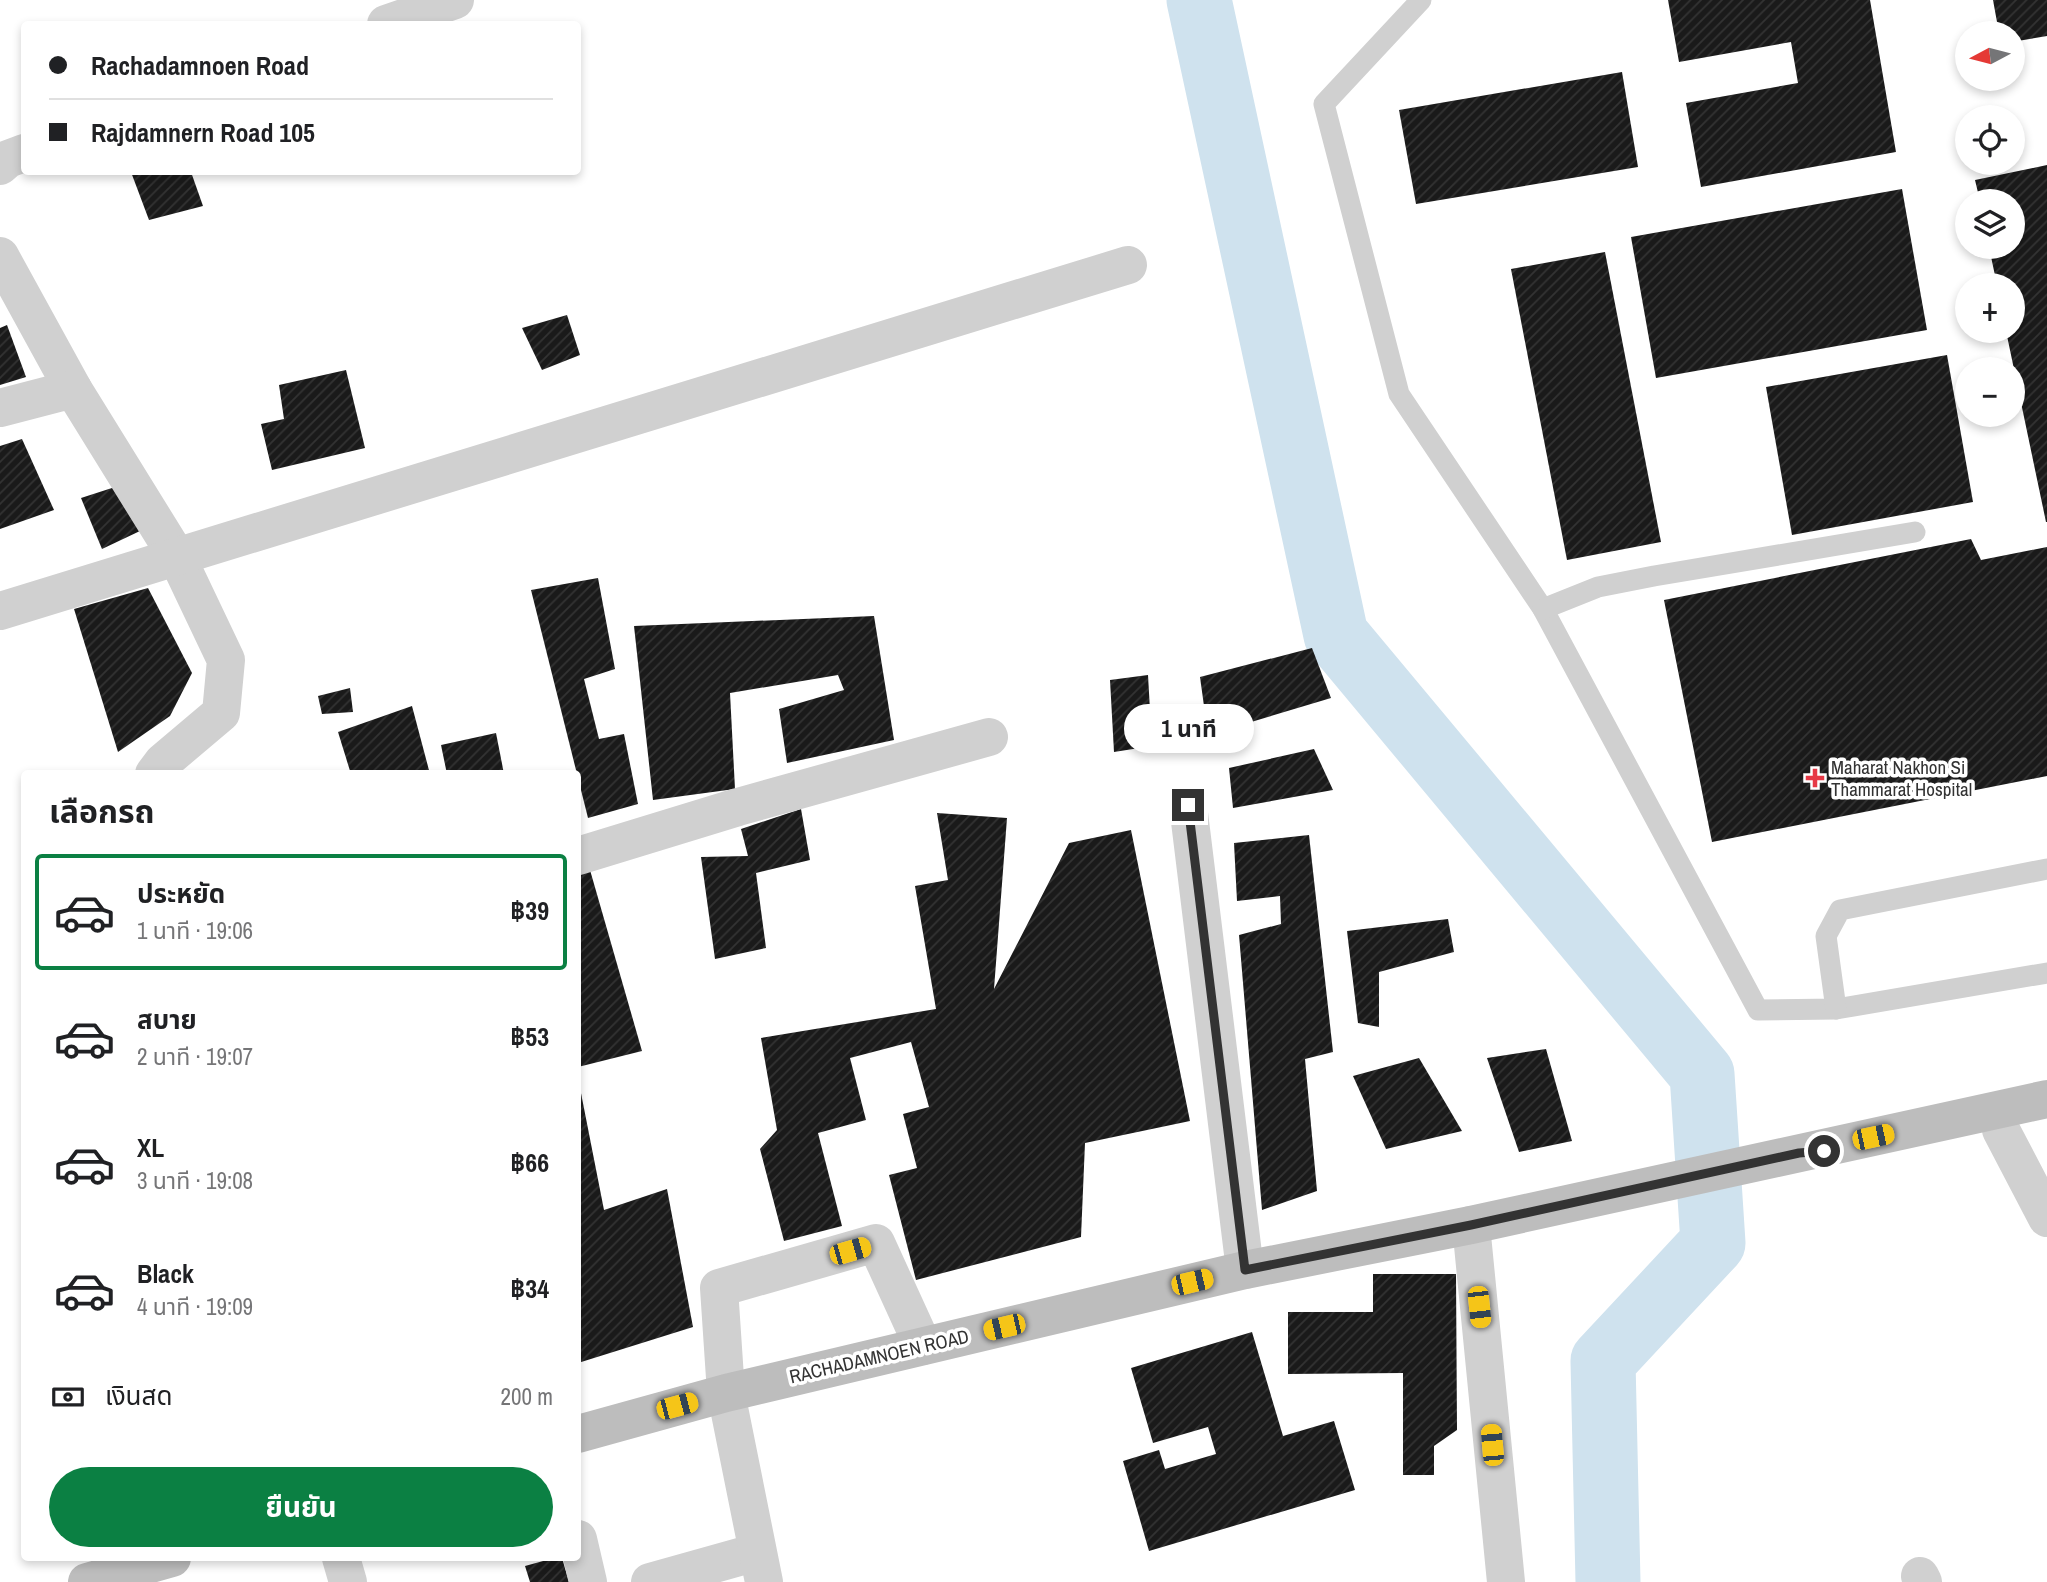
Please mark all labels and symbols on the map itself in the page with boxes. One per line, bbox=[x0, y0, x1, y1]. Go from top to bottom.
north arrow bbox=[1955, 21, 2025, 91]
callout: 1 นาที bbox=[1123, 704, 1253, 752]
place label: Maharat Nakhon Si Thammarat Hospital bbox=[1831, 754, 1972, 802]
marker: Maharat Nakhon Si Thammarat Hospital bbox=[1805, 768, 1825, 788]
route end bbox=[1172, 789, 1204, 821]
car bbox=[1851, 1122, 1896, 1152]
route start bbox=[1808, 1135, 1840, 1167]
car bbox=[827, 1235, 874, 1267]
car bbox=[1170, 1267, 1215, 1297]
car bbox=[1467, 1285, 1492, 1329]
car bbox=[982, 1312, 1027, 1342]
street label: RACHADAMNOEN ROAD bbox=[787, 1323, 971, 1389]
car bbox=[654, 1390, 701, 1422]
car bbox=[1480, 1423, 1505, 1467]

